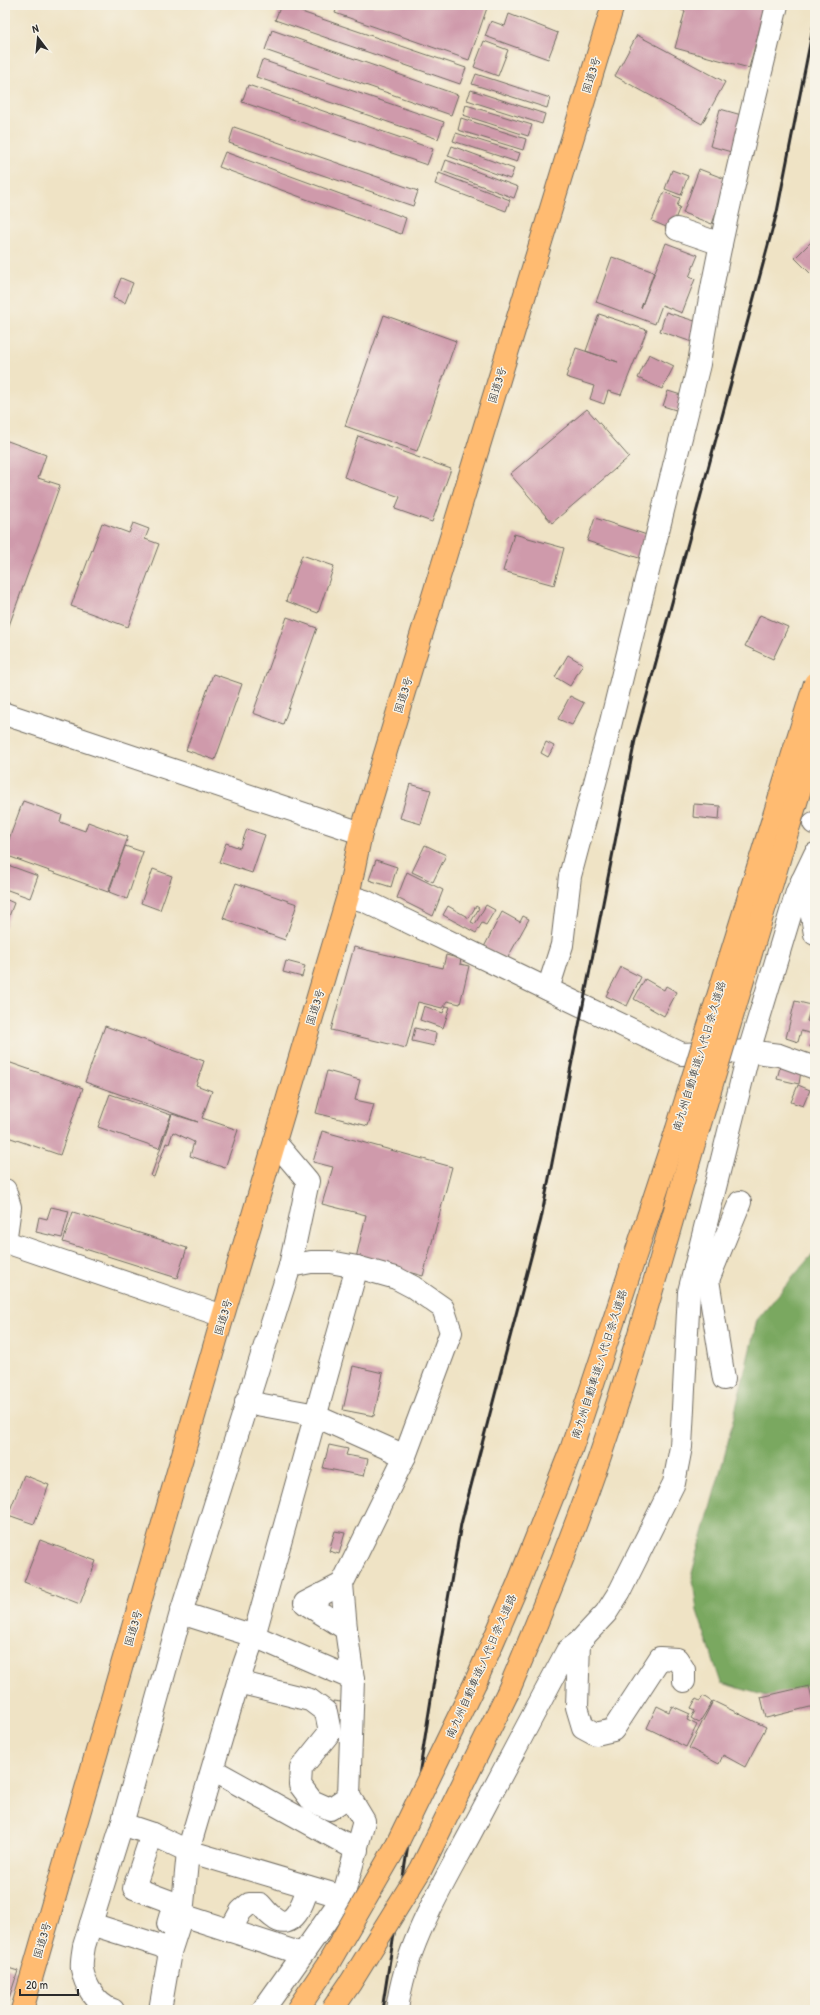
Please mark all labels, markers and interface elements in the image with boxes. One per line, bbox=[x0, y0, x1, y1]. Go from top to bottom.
north arrow bbox=[18, 18, 58, 58]
text: N bbox=[30, 21, 40, 36]
street label: 国道3号 bbox=[579, 55, 603, 95]
street label: 国道3号 bbox=[485, 365, 509, 405]
street label: 国道3号 bbox=[391, 675, 415, 715]
street label: 南九州自動車道;八代日奈久道路 bbox=[669, 979, 729, 1133]
street label: 国道3号 bbox=[303, 987, 327, 1027]
street label: 南九州自動車道;八代日奈久道路 bbox=[568, 1287, 630, 1441]
street label: 国道3号 bbox=[211, 1297, 235, 1337]
street label: 南九州自動車道;八代日奈久道路 bbox=[443, 1592, 519, 1740]
street label: 国道3号 bbox=[121, 1608, 145, 1648]
street label: 国道3号 bbox=[30, 1920, 54, 1960]
scale bar bbox=[20, 1971, 78, 1997]
text: 20 m bbox=[26, 1976, 48, 1993]

